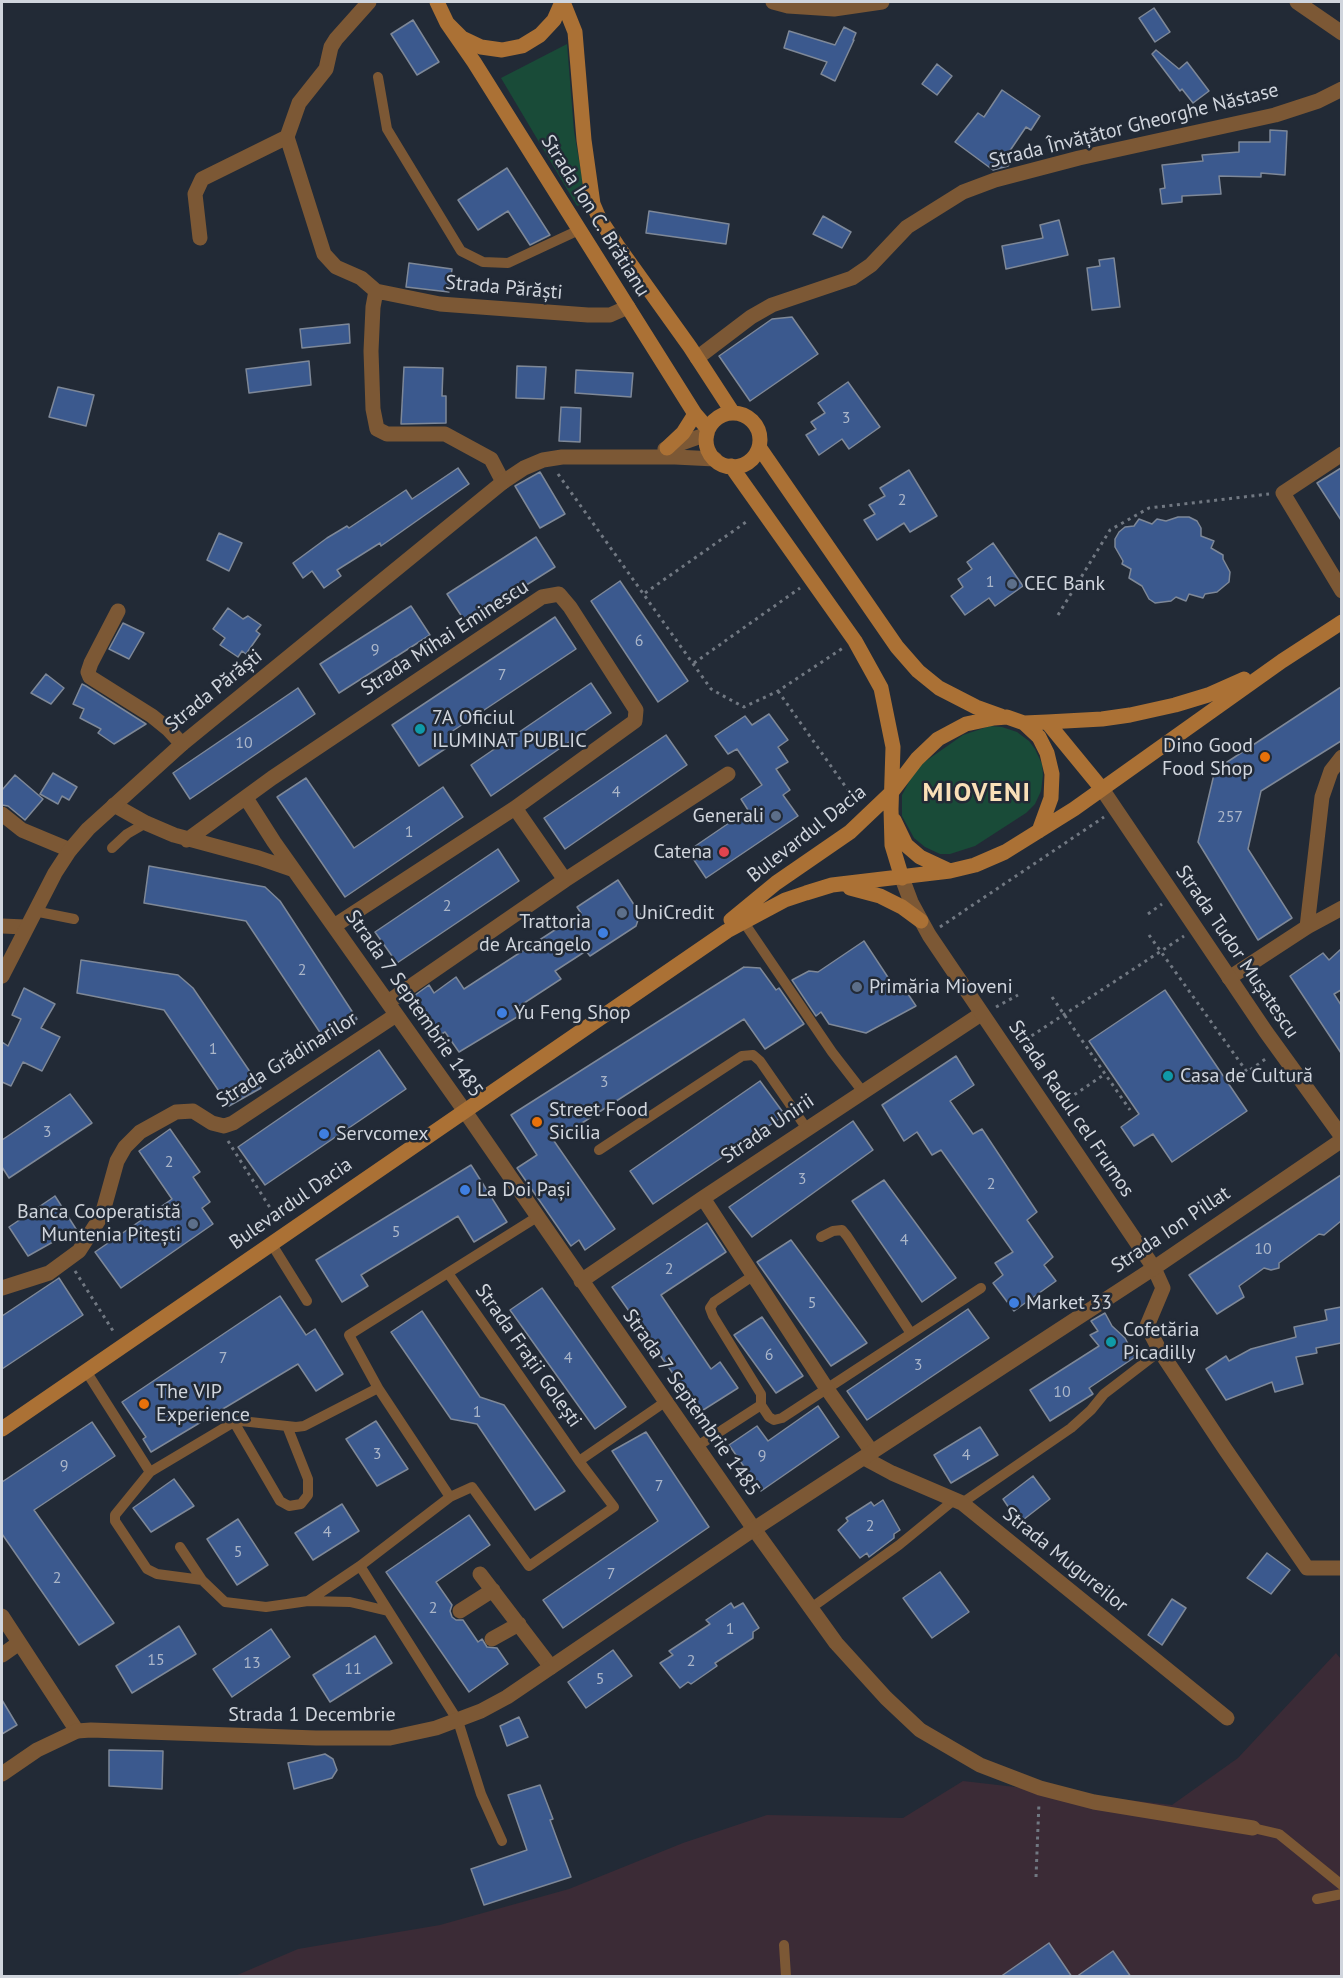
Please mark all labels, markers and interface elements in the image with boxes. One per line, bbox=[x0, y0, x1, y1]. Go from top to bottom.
street label: Strada Învățător Gheorghe Năstase bbox=[987, 78, 1281, 174]
street label: Strada Ion C. Brătianu bbox=[535, 131, 655, 301]
street label: Strada Părăști bbox=[444, 271, 564, 305]
house number: 3 bbox=[842, 408, 850, 428]
house number: 2 bbox=[898, 490, 906, 510]
house number: 1 bbox=[986, 572, 994, 592]
place label: CEC Bank bbox=[1024, 572, 1105, 596]
street label: Strada Mihai Eminescu bbox=[357, 575, 533, 701]
marker: CEC Bank bbox=[1005, 577, 1019, 591]
house number: 6 bbox=[635, 631, 643, 651]
house number: 9 bbox=[371, 640, 379, 660]
street label: Strada Părăști bbox=[161, 645, 267, 737]
house number: 7 bbox=[498, 665, 506, 685]
place label: 7A Oficiul ILUMINAT PUBLIC bbox=[432, 706, 587, 753]
marker: 7A Oficiul ILUMINAT PUBLIC bbox=[413, 722, 427, 736]
house number: 10 bbox=[235, 733, 253, 753]
place label: Dino Good Food Shop bbox=[1162, 734, 1253, 781]
marker: Dino Good Food Shop bbox=[1258, 750, 1272, 764]
district label: MIOVENI bbox=[923, 778, 1031, 810]
street label: Bulevardul Dacia bbox=[743, 780, 871, 888]
house number: 4 bbox=[612, 782, 620, 802]
place label: Generali bbox=[693, 804, 764, 828]
house number: 257 bbox=[1217, 807, 1243, 827]
marker: Generali bbox=[769, 809, 783, 823]
house number: 1 bbox=[405, 822, 413, 842]
place label: Catena bbox=[653, 840, 712, 864]
marker: Catena bbox=[717, 845, 731, 859]
street label: Strada Tudor Mușatescu bbox=[1170, 861, 1304, 1043]
house number: 2 bbox=[443, 896, 451, 916]
place label: UniCredit bbox=[634, 901, 714, 925]
street label: Strada 7 Septembrie 1485 bbox=[340, 906, 488, 1102]
marker: UniCredit bbox=[615, 906, 629, 920]
place label: Trattoria de Arcangelo bbox=[479, 910, 591, 957]
marker: Trattoria de Arcangelo bbox=[596, 926, 610, 940]
house number: 2 bbox=[298, 960, 306, 980]
place label: Primăria Mioveni bbox=[869, 975, 1013, 999]
marker: Primăria Mioveni bbox=[850, 980, 864, 994]
place label: Yu Feng Shop bbox=[514, 1001, 630, 1025]
marker: Yu Feng Shop bbox=[495, 1006, 509, 1020]
street label: Strada Grădinarilor bbox=[212, 1007, 362, 1113]
street label: Strada Radul cel Frumos bbox=[1003, 1016, 1139, 1202]
house number: 1 bbox=[209, 1039, 217, 1059]
place label: Casa de Cultură bbox=[1180, 1064, 1313, 1088]
marker: Casa de Cultură bbox=[1161, 1069, 1175, 1083]
house number: 3 bbox=[600, 1072, 608, 1092]
street label: Strada Unirii bbox=[717, 1089, 819, 1169]
place label: Street Food Sicilia bbox=[549, 1098, 648, 1145]
marker: Street Food Sicilia bbox=[530, 1115, 544, 1129]
house number: 3 bbox=[43, 1122, 51, 1142]
place label: Servcomex bbox=[336, 1122, 429, 1146]
marker: Servcomex bbox=[317, 1127, 331, 1141]
house number: 2 bbox=[165, 1152, 173, 1172]
street label: Bulevardul Dacia bbox=[225, 1153, 357, 1255]
house number: 3 bbox=[798, 1169, 806, 1189]
house number: 2 bbox=[987, 1174, 995, 1194]
place label: La Doi Pași bbox=[477, 1178, 571, 1202]
street label: Strada Ion Pillat bbox=[1107, 1182, 1235, 1278]
marker: La Doi Pași bbox=[458, 1183, 472, 1197]
place label: Banca Cooperatistă Muntenia Pitești bbox=[17, 1200, 181, 1247]
marker: Banca Cooperatistă Muntenia Pitești bbox=[186, 1217, 200, 1231]
house number: 5 bbox=[392, 1222, 400, 1242]
house number: 4 bbox=[900, 1230, 908, 1250]
house number: 10 bbox=[1254, 1239, 1272, 1259]
house number: 2 bbox=[665, 1259, 673, 1279]
street label: Strada Frații Golești bbox=[470, 1280, 586, 1432]
place label: Market 33 bbox=[1026, 1291, 1112, 1315]
house number: 5 bbox=[808, 1293, 816, 1313]
marker: Market 33 bbox=[1007, 1296, 1021, 1310]
street label: Strada 7 Septembrie 1485 bbox=[617, 1305, 765, 1501]
place label: Cofetăria Picadilly bbox=[1123, 1318, 1199, 1365]
marker: Cofetăria Picadilly bbox=[1104, 1335, 1118, 1349]
house number: 6 bbox=[765, 1345, 773, 1365]
house number: 7 bbox=[219, 1348, 227, 1368]
house number: 4 bbox=[564, 1348, 572, 1368]
house number: 3 bbox=[914, 1355, 922, 1375]
place label: The VIP Experience bbox=[156, 1380, 250, 1427]
house number: 10 bbox=[1053, 1382, 1071, 1402]
marker: The VIP Experience bbox=[137, 1397, 151, 1411]
house number: 1 bbox=[473, 1402, 481, 1422]
house number: 3 bbox=[373, 1444, 381, 1464]
house number: 4 bbox=[962, 1445, 970, 1465]
house number: 9 bbox=[758, 1446, 766, 1466]
house number: 9 bbox=[60, 1456, 68, 1476]
house number: 7 bbox=[655, 1476, 663, 1496]
street label: Strada Mugureilor bbox=[998, 1502, 1132, 1618]
house number: 2 bbox=[866, 1516, 874, 1536]
house number: 4 bbox=[323, 1522, 331, 1542]
house number: 5 bbox=[234, 1542, 242, 1562]
house number: 7 bbox=[607, 1564, 615, 1584]
house number: 2 bbox=[53, 1568, 61, 1588]
house number: 2 bbox=[429, 1598, 437, 1618]
house number: 1 bbox=[726, 1619, 734, 1639]
house number: 15 bbox=[147, 1650, 165, 1670]
house number: 2 bbox=[687, 1651, 695, 1671]
house number: 13 bbox=[243, 1653, 261, 1673]
house number: 11 bbox=[344, 1659, 362, 1679]
house number: 5 bbox=[596, 1669, 604, 1689]
street label: Strada 1 Decembrie bbox=[228, 1703, 396, 1727]

